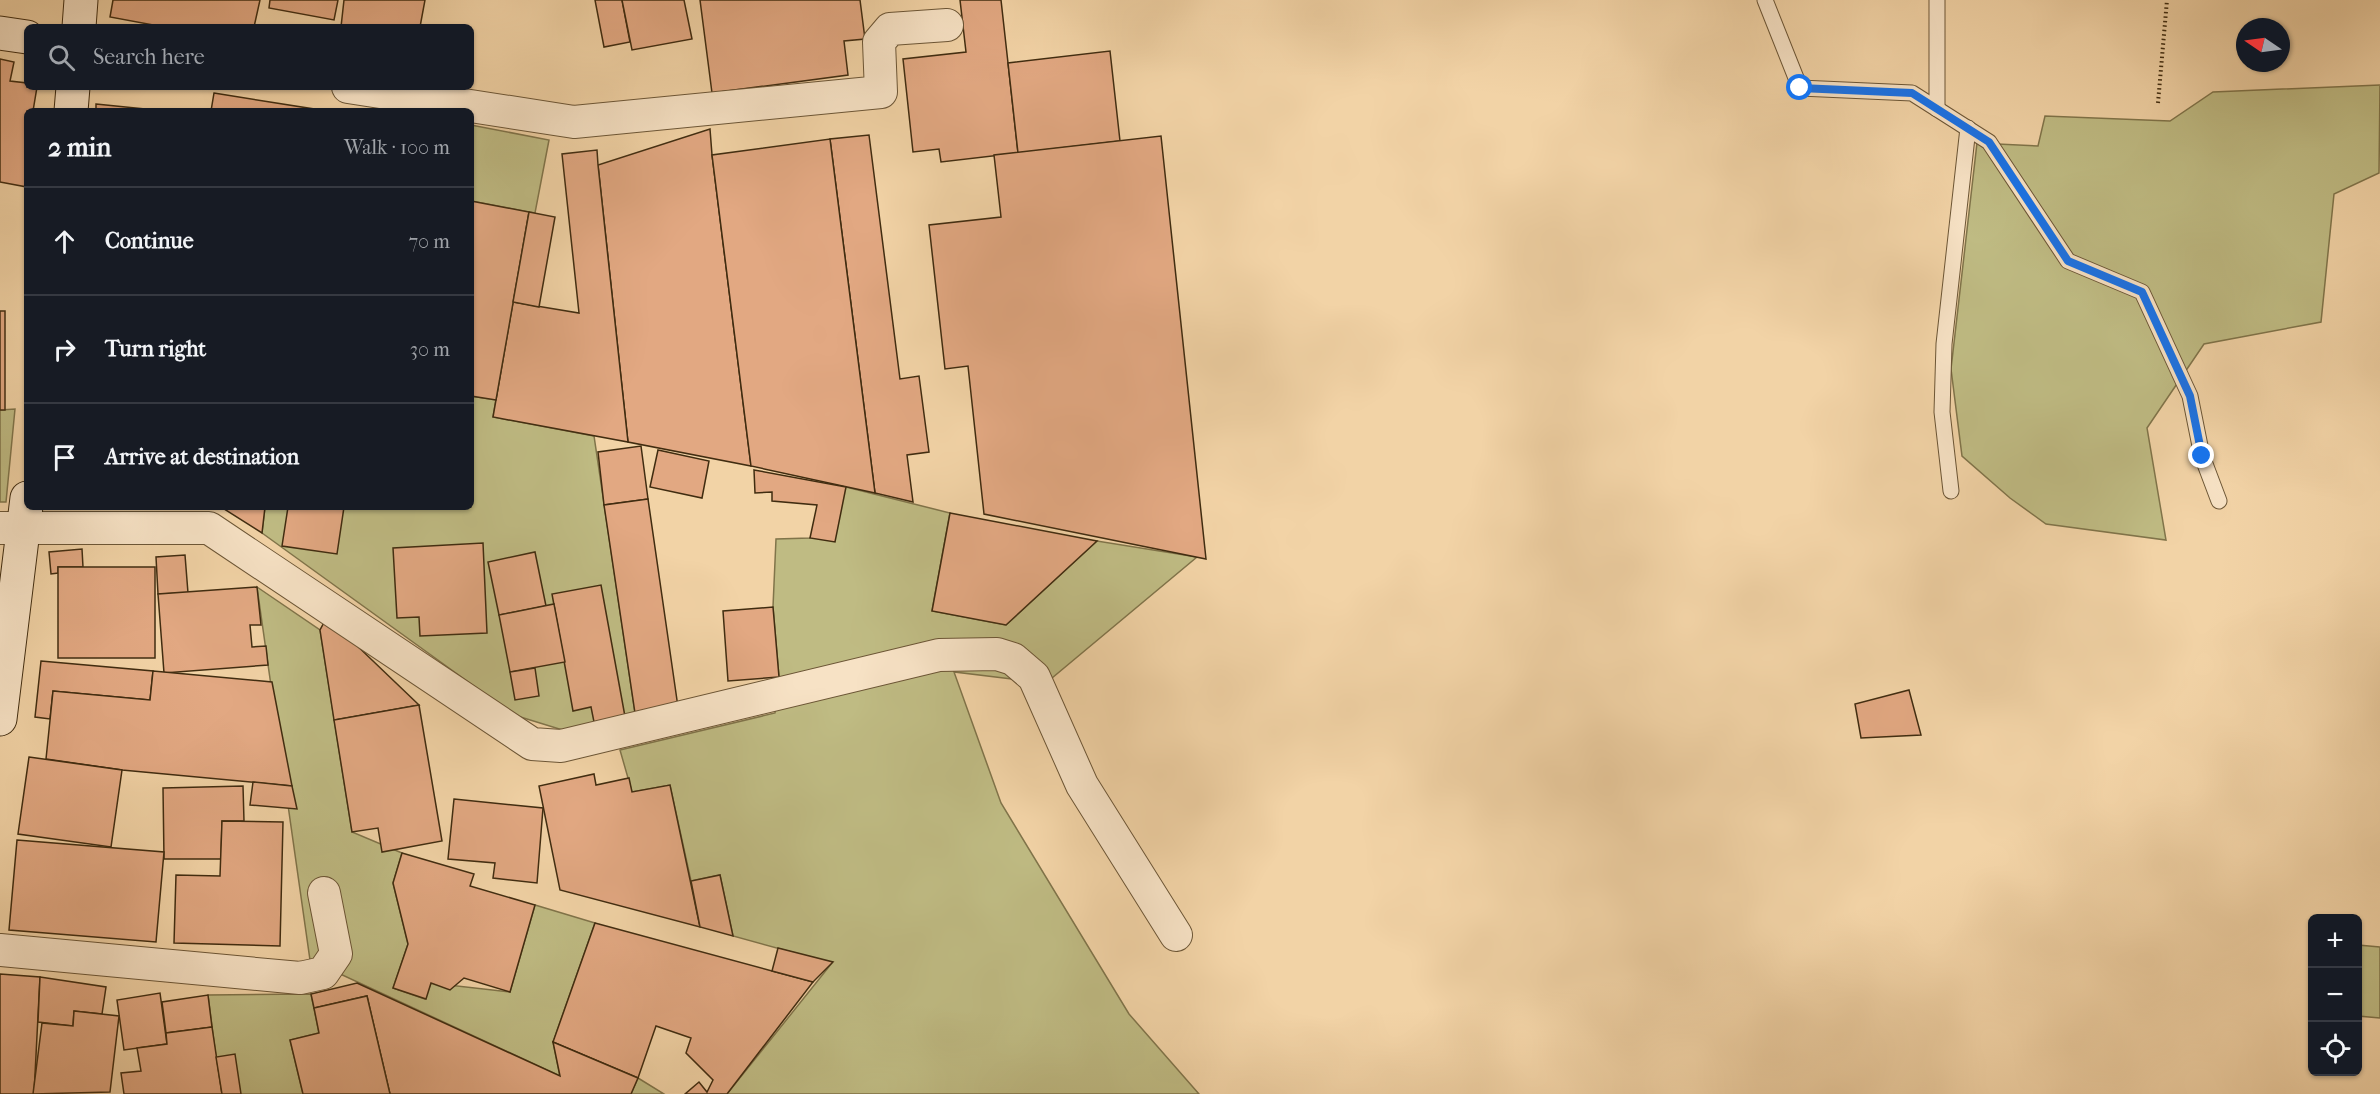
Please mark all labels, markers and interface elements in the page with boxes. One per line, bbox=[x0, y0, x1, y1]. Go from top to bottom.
north arrow bbox=[2236, 18, 2290, 72]
search box bbox=[24, 24, 474, 90]
icon: search bbox=[45, 41, 78, 74]
text: Search here bbox=[93, 44, 205, 70]
route start bbox=[1786, 74, 1812, 100]
text: 2 min bbox=[48, 132, 111, 163]
text: Walk · 100 m bbox=[344, 136, 450, 159]
icon: ahead bbox=[48, 225, 81, 258]
text: Continue bbox=[105, 228, 194, 254]
text: 70 m bbox=[408, 230, 450, 253]
icon: right bbox=[48, 333, 81, 366]
text: Turn right bbox=[105, 336, 206, 362]
text: 30 m bbox=[410, 338, 450, 361]
icon: arrive bbox=[48, 441, 81, 474]
route end bbox=[2188, 442, 2214, 468]
text: Arrive at destination bbox=[105, 444, 299, 470]
map controls bbox=[2308, 914, 2362, 1076]
button: + bbox=[2308, 914, 2362, 968]
button: − bbox=[2308, 968, 2362, 1022]
button: locate bbox=[2308, 1022, 2362, 1076]

